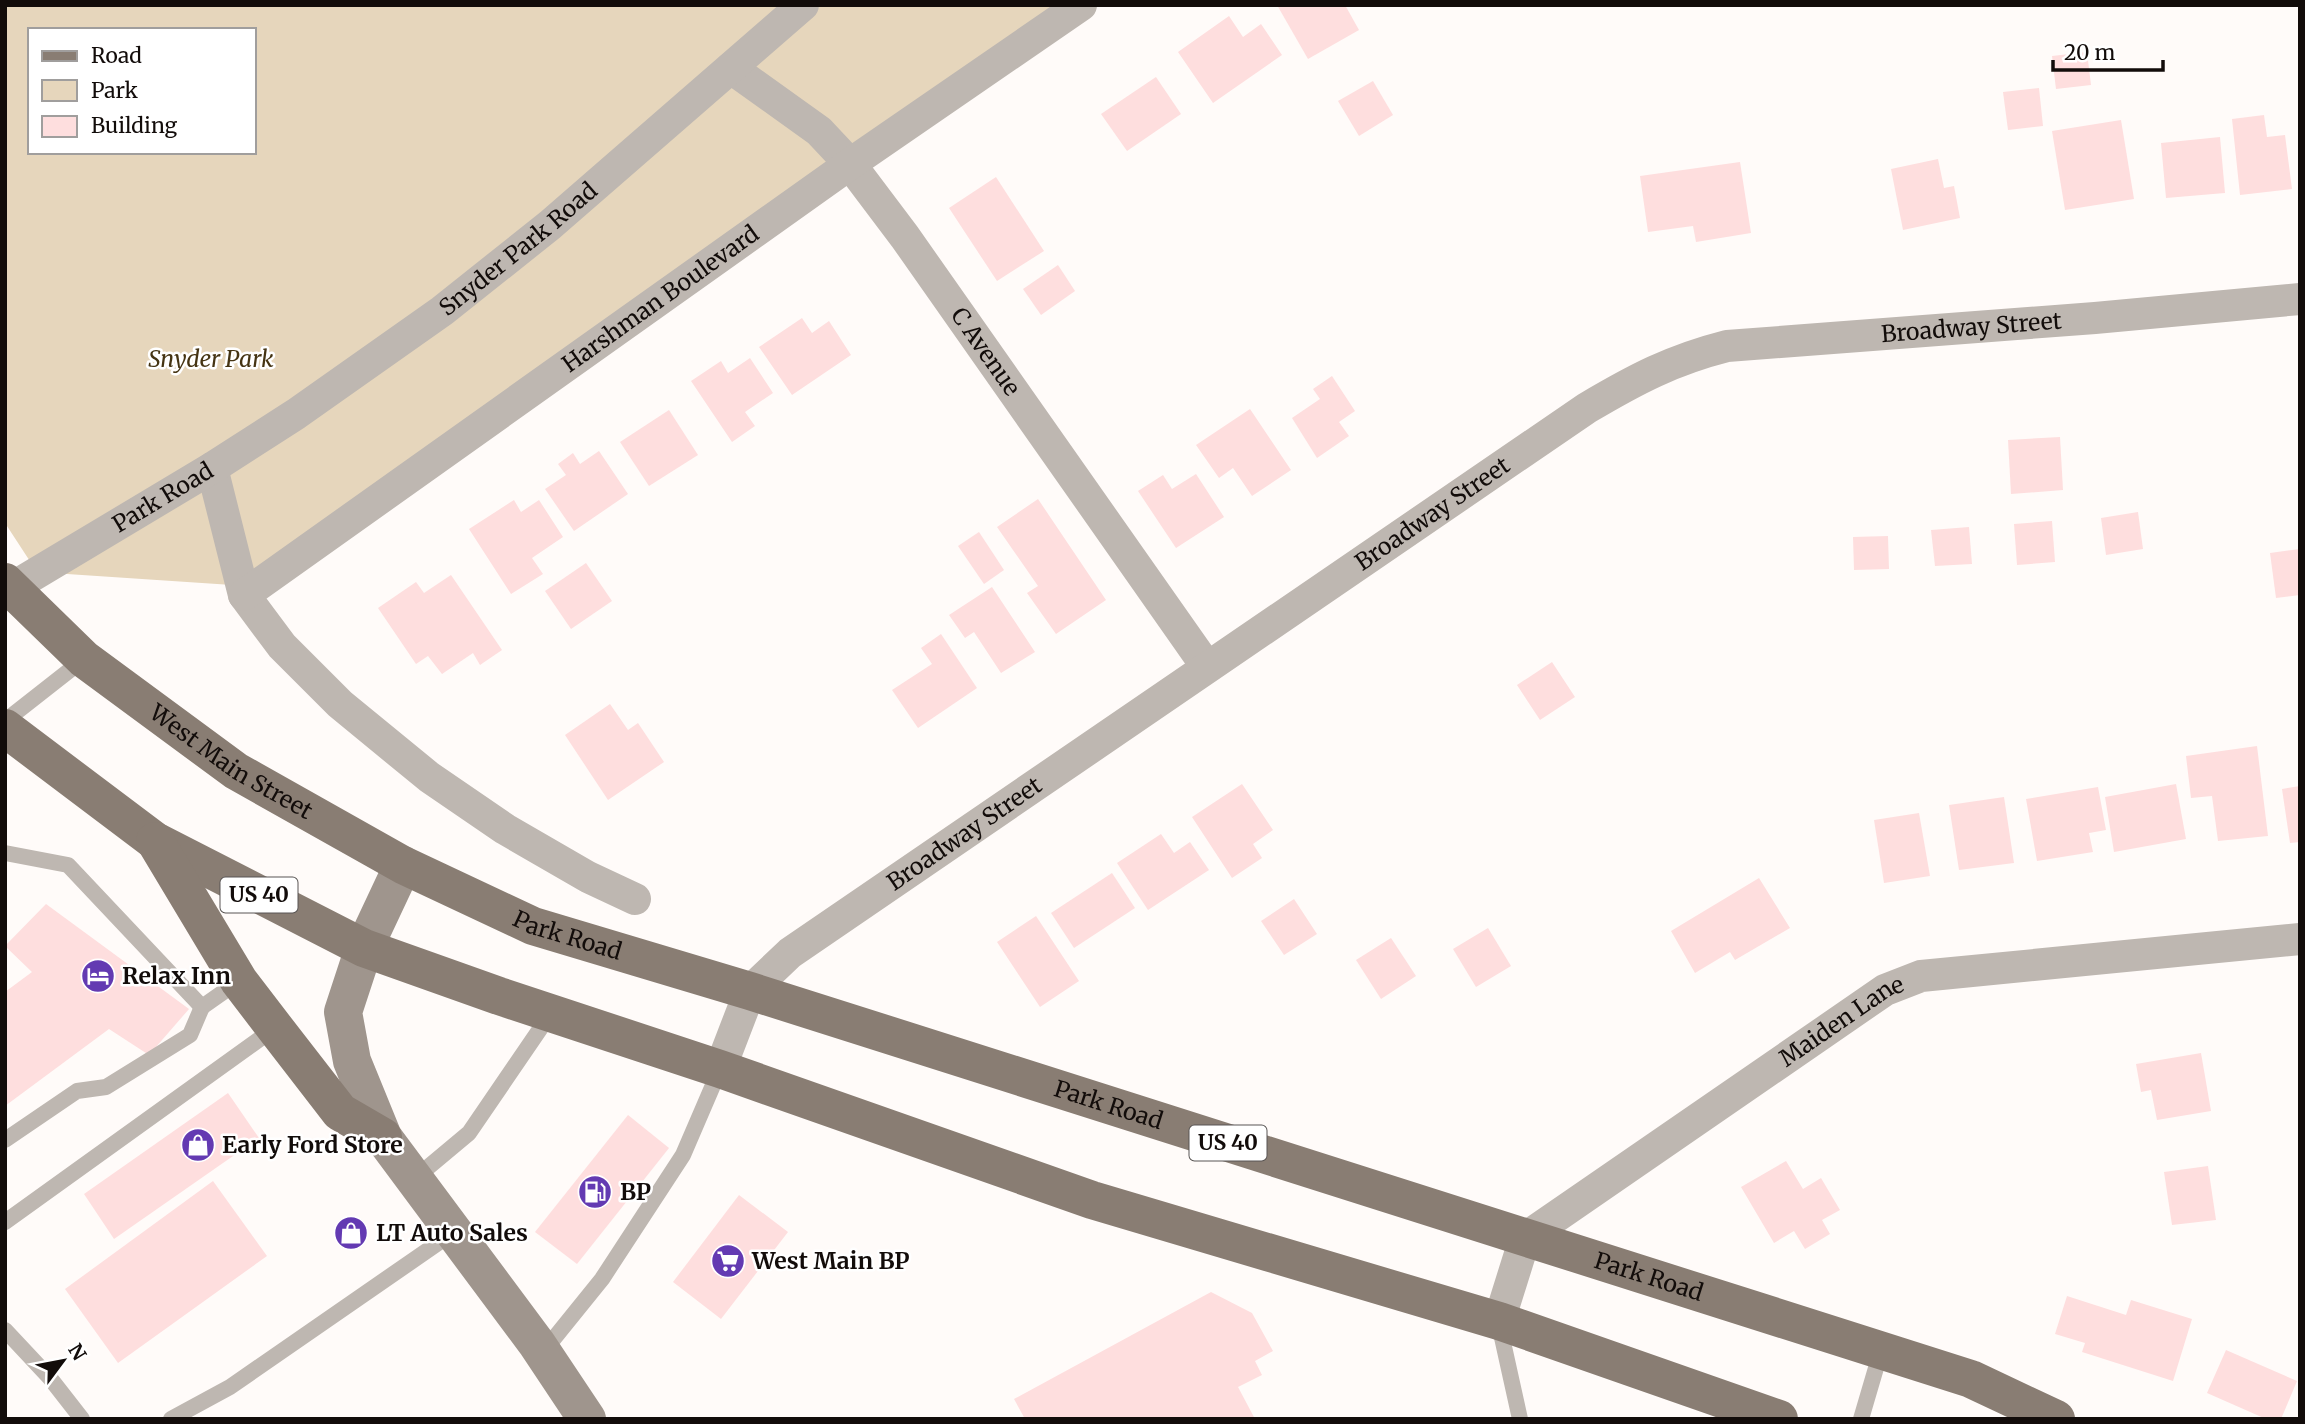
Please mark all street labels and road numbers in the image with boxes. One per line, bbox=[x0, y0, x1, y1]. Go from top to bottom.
street label: Snyder Park Road bbox=[433, 176, 603, 322]
street label: Harshman Boulevard bbox=[556, 219, 764, 378]
street label: C Avenue bbox=[945, 302, 1027, 401]
street label: Broadway Street bbox=[1880, 306, 2063, 348]
street label: Broadway Street bbox=[1349, 450, 1515, 576]
street label: Park Road bbox=[107, 456, 218, 538]
street label: West Main Street bbox=[143, 697, 318, 825]
street label: Broadway Street bbox=[881, 770, 1047, 896]
road number: US 40 bbox=[220, 878, 298, 912]
street label: Park Road bbox=[508, 904, 625, 966]
street label: Maiden Lane bbox=[1773, 969, 1908, 1072]
street label: Park Road bbox=[1051, 1074, 1167, 1135]
road number: US 40 bbox=[1190, 1126, 1266, 1160]
street label: Park Road bbox=[1591, 1245, 1707, 1307]

